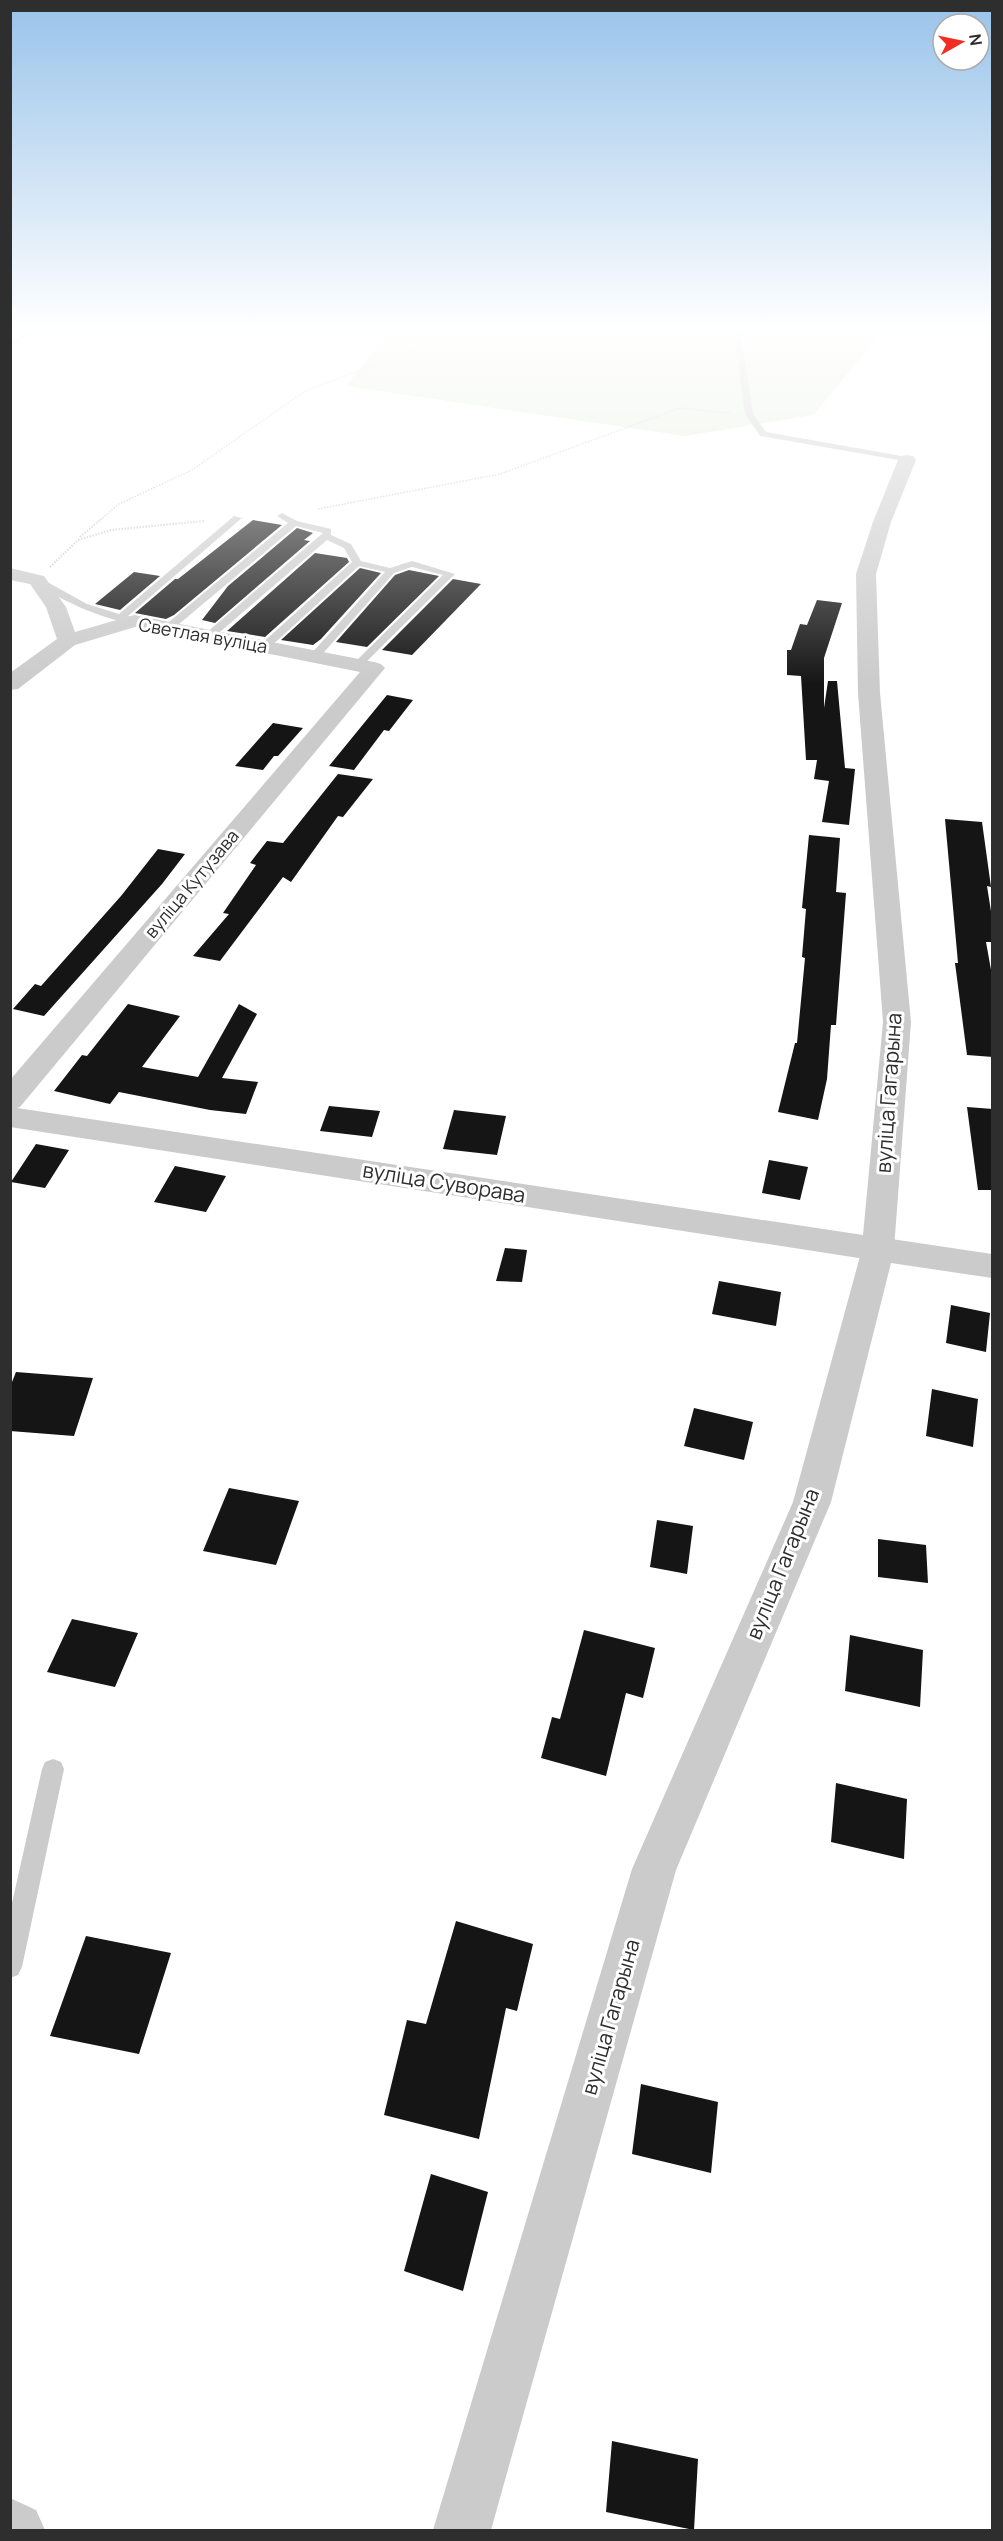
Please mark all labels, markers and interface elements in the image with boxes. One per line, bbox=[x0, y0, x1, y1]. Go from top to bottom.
north arrow bbox=[931, 12, 991, 72]
text: N bbox=[964, 32, 988, 47]
street label: Светлая вуліца bbox=[137, 612, 269, 658]
street label: вуліца Кутузава bbox=[139, 824, 244, 943]
street label: вуліца Гагарына bbox=[868, 1012, 908, 1174]
street label: вуліца Суворава bbox=[361, 1155, 528, 1209]
street label: вуліца Гагарына bbox=[739, 1484, 825, 1643]
street label: вуліца Гагарына bbox=[574, 1936, 646, 2098]

